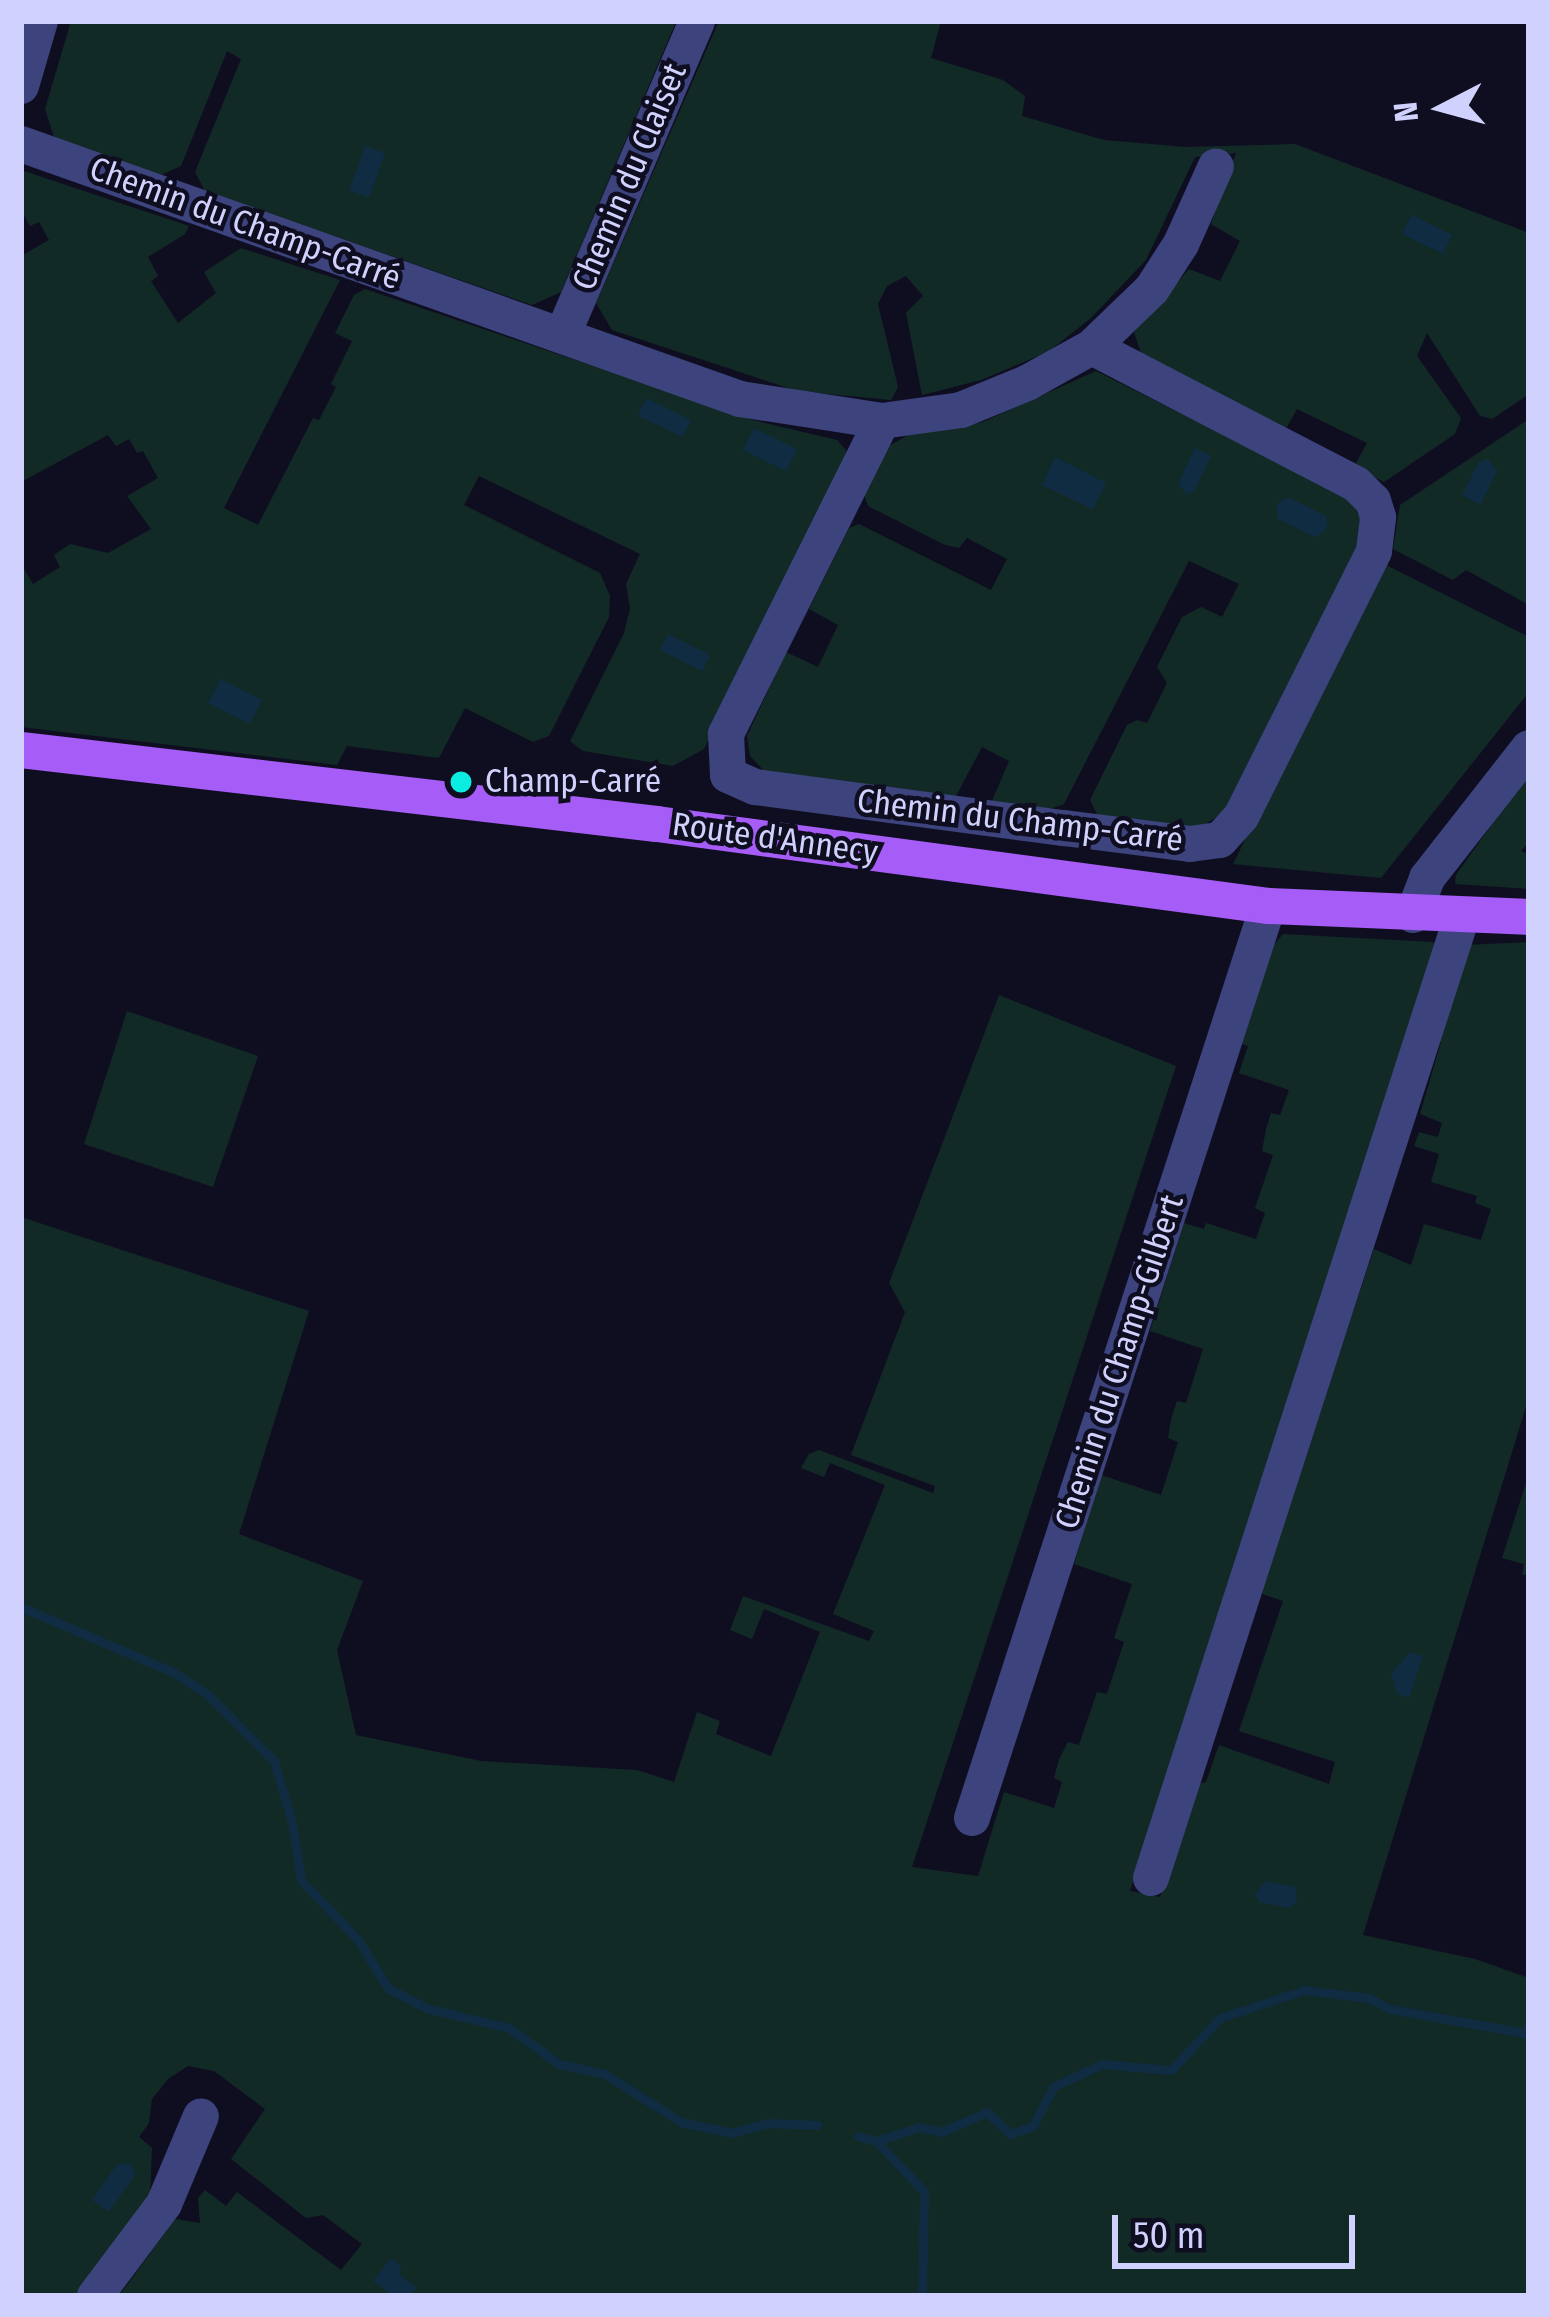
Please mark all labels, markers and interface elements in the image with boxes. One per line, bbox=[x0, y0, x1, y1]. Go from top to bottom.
north arrow bbox=[1382, 48, 1502, 168]
street label: Chemin du Claiset bbox=[564, 58, 696, 296]
text: N bbox=[1385, 100, 1427, 124]
street label: Chemin du Champ-Carré bbox=[84, 149, 406, 299]
place label: Champ-Carré bbox=[485, 762, 661, 802]
marker: Champ-Carré bbox=[448, 769, 474, 795]
street label: Chemin du Champ-Carré bbox=[855, 781, 1185, 861]
street label: Route d'Annecy bbox=[670, 805, 880, 873]
street label: Chemin du Champ-Gilbert bbox=[1047, 1190, 1193, 1534]
scale bar bbox=[1118, 2191, 1361, 2265]
text: 50 m bbox=[1133, 2214, 1204, 2258]

